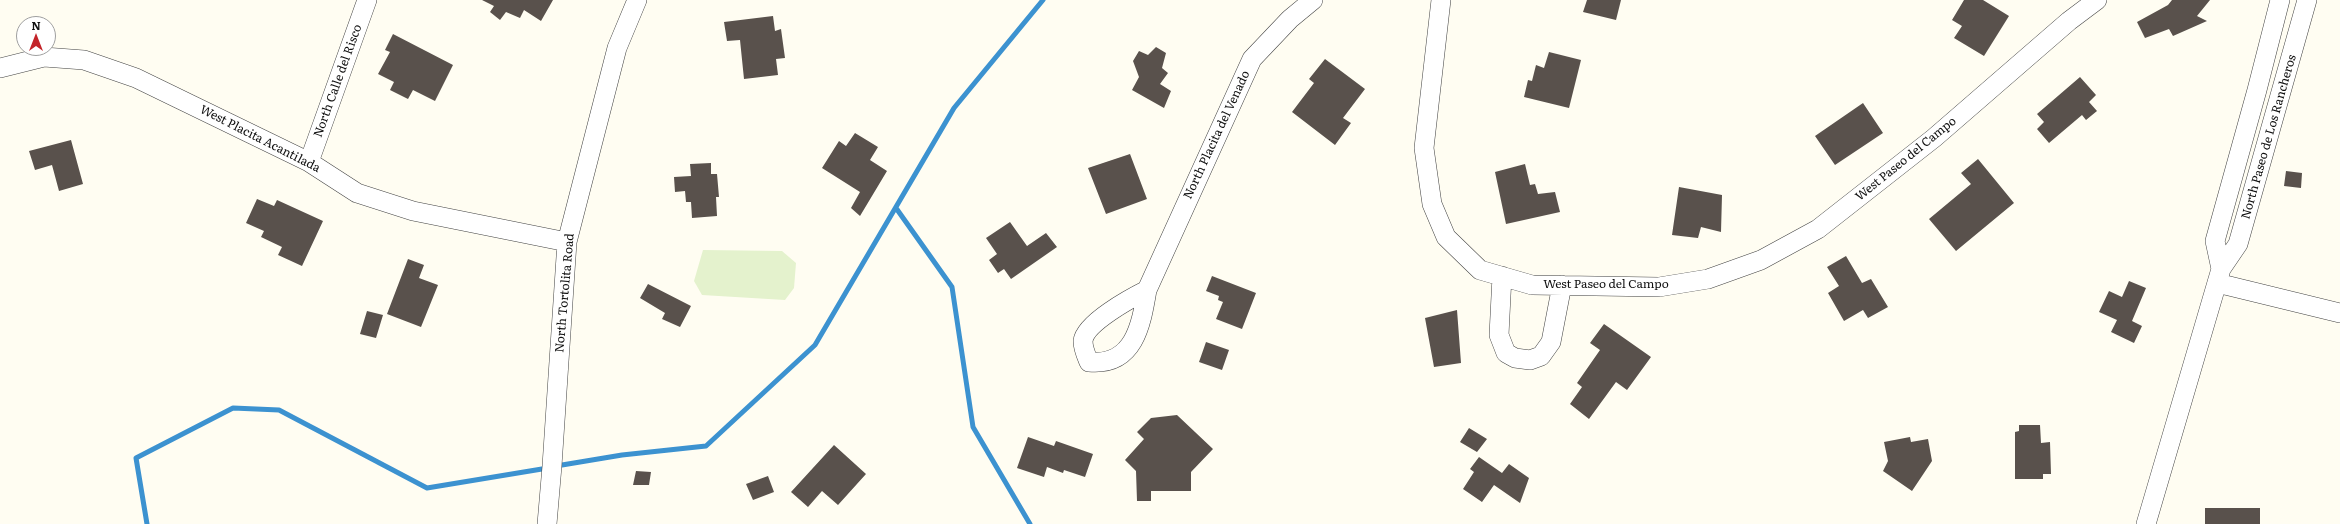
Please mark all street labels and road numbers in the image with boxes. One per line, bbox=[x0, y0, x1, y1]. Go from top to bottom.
street label: North Calle del Risco bbox=[311, 23, 365, 139]
street label: North Paseo de Los Rancheros bbox=[2239, 53, 2299, 221]
street label: North Placita del Venado bbox=[1181, 68, 1253, 202]
street label: West Placita Acantilada bbox=[197, 102, 323, 176]
street label: West Paseo del Campo bbox=[1853, 114, 1959, 204]
street label: North Tortolita Road bbox=[553, 233, 577, 353]
street label: West Paseo del Campo bbox=[1543, 277, 1669, 291]

